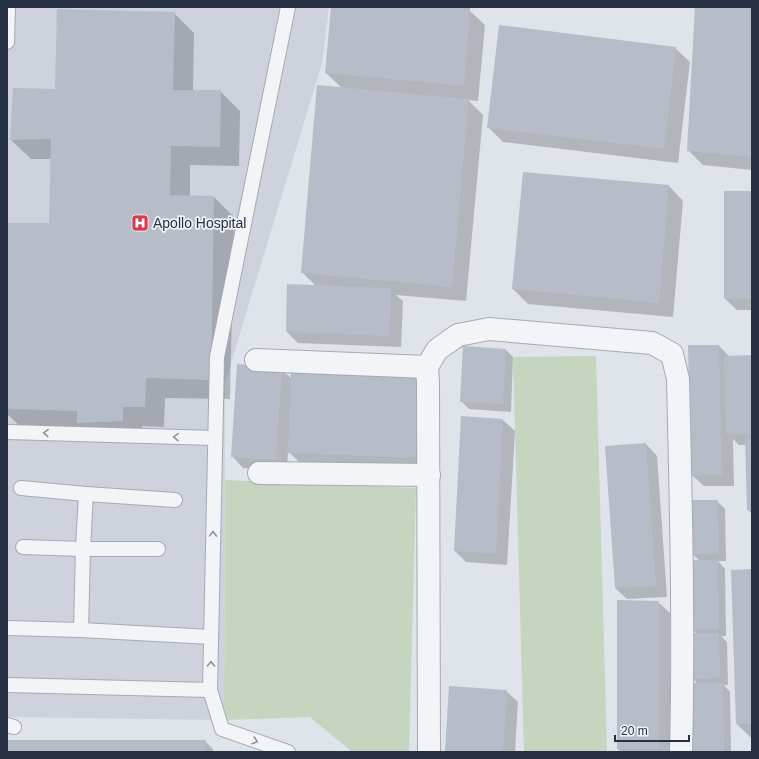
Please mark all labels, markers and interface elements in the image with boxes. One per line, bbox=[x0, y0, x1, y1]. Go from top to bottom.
hospital icon: Apollo Hospital bbox=[130, 213, 150, 233]
place label: Apollo Hospital bbox=[153, 215, 246, 231]
one-way arrow bbox=[43, 429, 49, 437]
one-way arrow bbox=[173, 432, 179, 441]
one-way arrow bbox=[209, 531, 217, 537]
one-way arrow bbox=[207, 661, 215, 667]
scale bar bbox=[615, 717, 689, 743]
text: 20 m bbox=[621, 724, 648, 738]
one-way arrow bbox=[251, 736, 258, 745]

